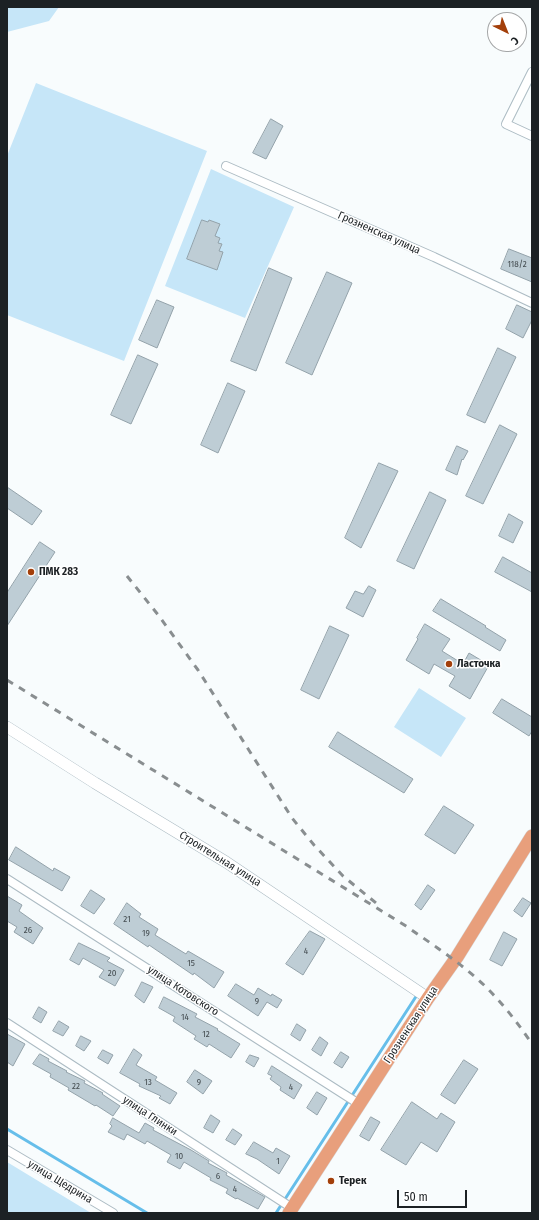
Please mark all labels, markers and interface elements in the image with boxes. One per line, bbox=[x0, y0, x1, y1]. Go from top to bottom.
north arrow bbox=[487, 12, 527, 52]
text: С bbox=[508, 34, 521, 47]
street label: Грозненская улица bbox=[336, 209, 422, 257]
house number: 118/2 bbox=[507, 259, 527, 269]
place label: ПМК 283 bbox=[39, 565, 78, 579]
marker: ПМК 283 bbox=[26, 567, 36, 577]
place label: Ласточка bbox=[457, 657, 500, 671]
marker: Ласточка bbox=[444, 659, 454, 669]
street label: Строительная улица bbox=[177, 828, 263, 890]
house number: 21 bbox=[123, 914, 131, 924]
house number: 26 bbox=[24, 925, 32, 935]
house number: 19 bbox=[142, 928, 150, 938]
house number: 4 bbox=[304, 946, 308, 956]
house number: 15 bbox=[187, 958, 195, 968]
street label: улица Котовского bbox=[145, 963, 221, 1019]
house number: 20 bbox=[108, 968, 116, 978]
street label: Грозненская улица bbox=[381, 984, 441, 1066]
house number: 9 bbox=[255, 996, 259, 1006]
house number: 14 bbox=[181, 1012, 189, 1022]
house number: 12 bbox=[202, 1029, 210, 1039]
house number: 13 bbox=[144, 1077, 152, 1087]
house number: 9 bbox=[197, 1077, 201, 1087]
house number: 22 bbox=[72, 1081, 80, 1091]
house number: 4 bbox=[289, 1082, 293, 1092]
street label: улица Глинки bbox=[120, 1093, 180, 1139]
house number: 10 bbox=[175, 1151, 183, 1161]
house number: 1 bbox=[276, 1156, 280, 1166]
street label: улица Щедрина bbox=[25, 1158, 95, 1206]
house number: 6 bbox=[216, 1171, 220, 1181]
place label: Терек bbox=[339, 1174, 366, 1188]
marker: Терек bbox=[326, 1176, 336, 1186]
scale bar bbox=[399, 1182, 469, 1208]
house number: 4 bbox=[233, 1184, 237, 1194]
text: 50 m bbox=[404, 1190, 428, 1204]

